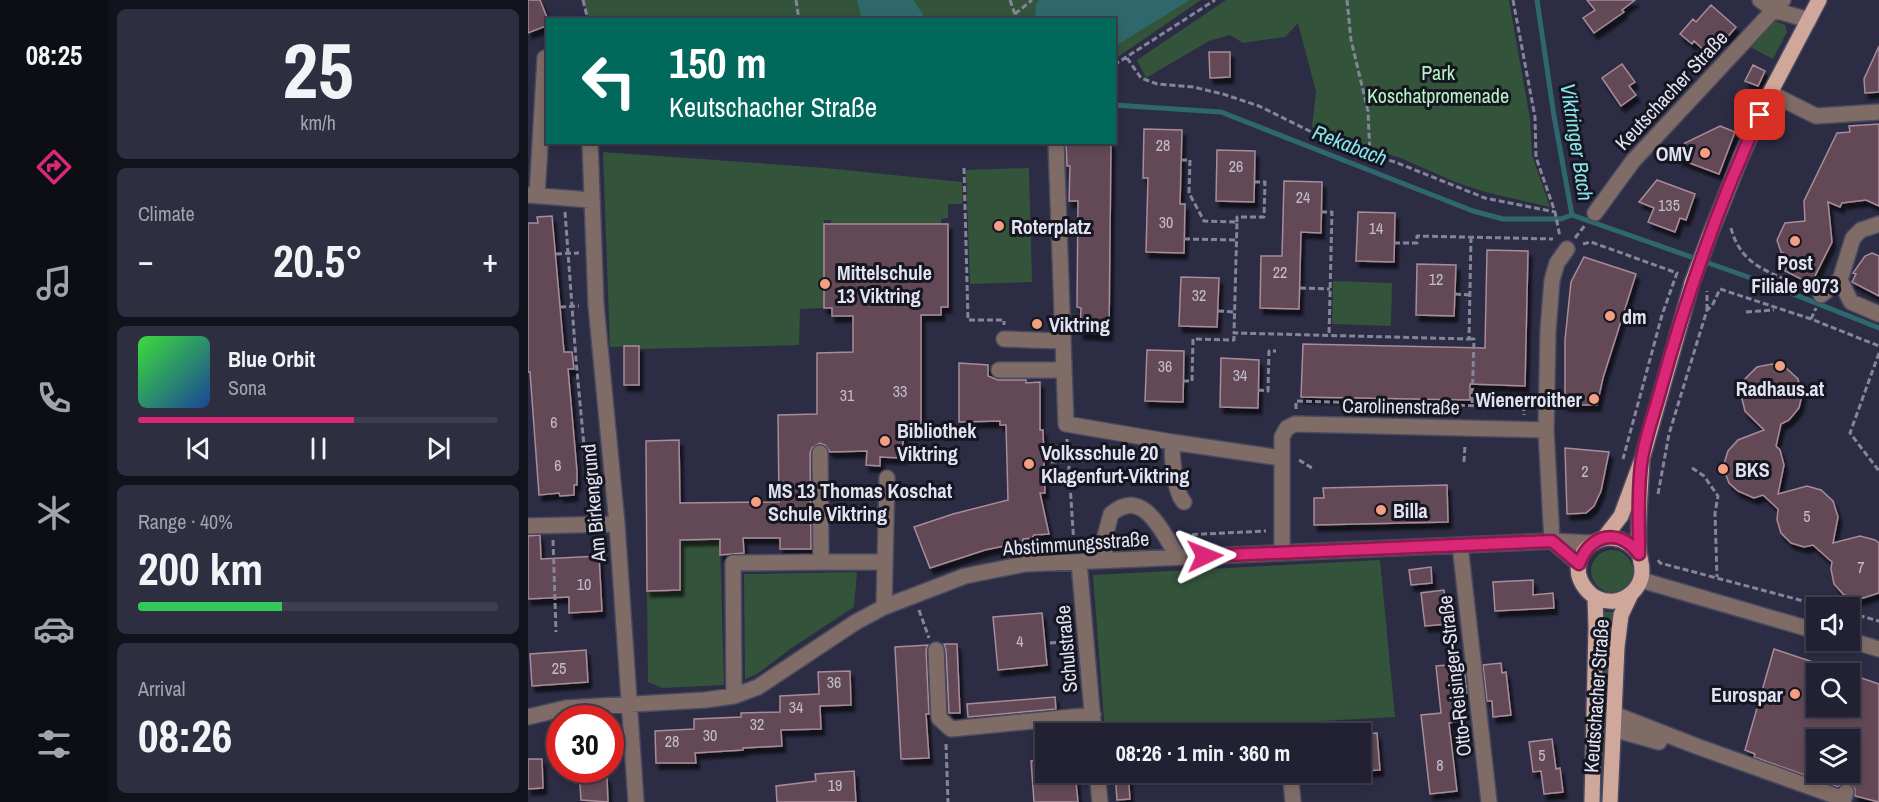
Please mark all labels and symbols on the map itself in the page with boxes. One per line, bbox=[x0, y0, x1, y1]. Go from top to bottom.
street label: Keutschacher Straße bbox=[1609, 24, 1733, 156]
park label: Park Koschatpromenade bbox=[1367, 59, 1509, 109]
water label: Viktringer Bach bbox=[1553, 81, 1601, 203]
pin bbox=[1734, 89, 1785, 140]
water label: Rekabach bbox=[1309, 118, 1391, 172]
house number: 28 bbox=[1156, 134, 1170, 156]
place label: OMV bbox=[1656, 140, 1693, 167]
marker: OMV bbox=[1698, 146, 1712, 160]
house number: 26 bbox=[1229, 155, 1243, 177]
house number: 24 bbox=[1296, 186, 1310, 208]
house number: 135 bbox=[1658, 194, 1680, 216]
house number: 30 bbox=[1159, 211, 1173, 233]
place label: Roterplatz bbox=[1011, 213, 1091, 240]
house number: 14 bbox=[1369, 217, 1383, 239]
marker: Roterplatz bbox=[992, 219, 1006, 233]
marker: Post Filiale 9073 bbox=[1788, 234, 1802, 248]
place label: Post Filiale 9073 bbox=[1751, 249, 1839, 299]
place label: Mittelschule 13 Viktring bbox=[837, 259, 932, 309]
house number: 22 bbox=[1273, 261, 1287, 283]
house number: 12 bbox=[1429, 268, 1443, 290]
marker: Mittelschule 13 Viktring bbox=[818, 277, 832, 291]
house number: 32 bbox=[1192, 284, 1206, 306]
place label: dm bbox=[1622, 303, 1647, 330]
marker: dm bbox=[1603, 309, 1617, 323]
place label: Viktring bbox=[1049, 311, 1110, 338]
marker: Viktring bbox=[1030, 317, 1044, 331]
house number: 36 bbox=[1158, 355, 1172, 377]
marker: Radhaus.at bbox=[1773, 359, 1787, 373]
house number: 34 bbox=[1233, 364, 1247, 386]
place label: Radhaus.at bbox=[1736, 375, 1825, 402]
house number: 33 bbox=[893, 380, 907, 402]
house number: 31 bbox=[840, 384, 855, 406]
place label: Wienerroither bbox=[1476, 386, 1583, 413]
street label: Carolinenstraße bbox=[1342, 391, 1460, 421]
marker: Wienerroither bbox=[1587, 392, 1601, 406]
house number: 6 bbox=[550, 411, 558, 433]
place label: Bibliothek Viktring bbox=[897, 417, 977, 467]
marker: Bibliothek Viktring bbox=[878, 434, 892, 448]
place label: Volksschule 20 Klagenfurt-Viktring bbox=[1041, 439, 1189, 489]
street label: Am Birkengrund bbox=[574, 443, 612, 564]
house number: 6 bbox=[554, 454, 562, 476]
place label: BKS bbox=[1735, 456, 1770, 483]
marker: Volksschule 20 Klagenfurt-Viktring bbox=[1022, 457, 1036, 471]
house number: 2 bbox=[1581, 460, 1589, 482]
marker: BKS bbox=[1716, 462, 1730, 476]
place label: MS 13 Thomas Koschat Schule Viktring bbox=[768, 477, 953, 527]
marker: MS 13 Thomas Koschat Schule Viktring bbox=[749, 495, 763, 509]
place label: Billa bbox=[1393, 497, 1428, 524]
marker: Billa bbox=[1374, 503, 1388, 517]
house number: 5 bbox=[1803, 505, 1811, 527]
street label: Abstimmungsstraße bbox=[1001, 524, 1150, 562]
position arrow bbox=[1173, 524, 1237, 588]
house number: 7 bbox=[1857, 556, 1865, 578]
house number: 10 bbox=[577, 573, 591, 595]
street label: Otto-Reisinger-Straße bbox=[1431, 594, 1477, 758]
street label: Schulstraße bbox=[1049, 604, 1083, 694]
street label: Keutschacher Straße bbox=[1577, 618, 1615, 774]
house number: 4 bbox=[1016, 630, 1024, 652]
house number: 25 bbox=[552, 657, 566, 679]
house number: 36 bbox=[827, 671, 841, 693]
place label: Eurospar bbox=[1711, 681, 1784, 708]
marker: Eurospar bbox=[1788, 687, 1802, 701]
house number: 34 bbox=[789, 696, 803, 718]
speed limit sign: 30 bbox=[546, 705, 624, 783]
house number: 32 bbox=[750, 713, 764, 735]
house number: 30 bbox=[703, 724, 717, 746]
house number: 28 bbox=[665, 730, 679, 752]
house number: 5 bbox=[1538, 744, 1546, 766]
house number: 8 bbox=[1436, 754, 1444, 776]
house number: 19 bbox=[828, 774, 842, 796]

